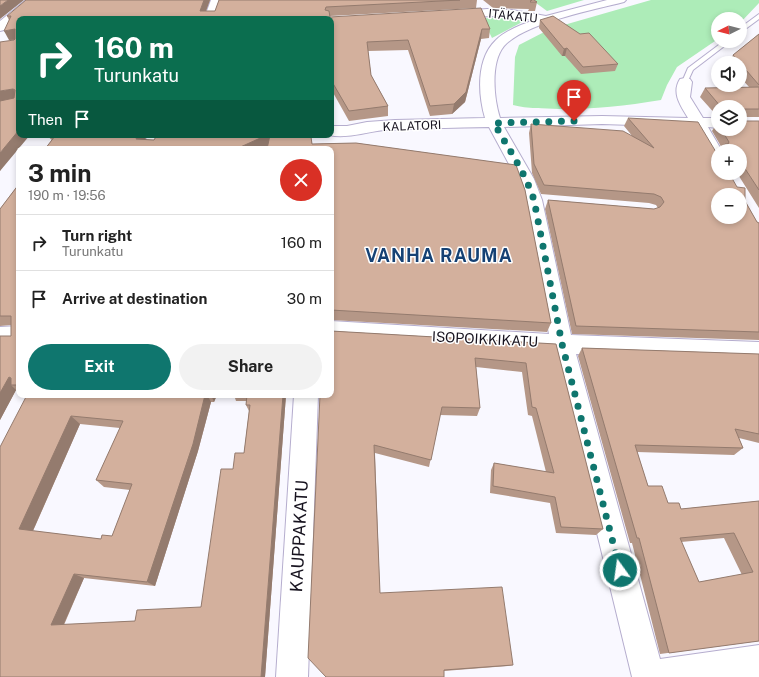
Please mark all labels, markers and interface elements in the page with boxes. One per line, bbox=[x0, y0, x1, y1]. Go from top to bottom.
street label: ITÄKATU bbox=[488, 6, 538, 26]
north arrow bbox=[711, 12, 747, 48]
map controls bbox=[711, 12, 747, 224]
text: 160 m bbox=[94, 31, 174, 64]
icon: right bbox=[28, 32, 80, 84]
button: sound bbox=[711, 56, 747, 92]
text: Turunkatu bbox=[94, 65, 179, 86]
pin bbox=[557, 80, 591, 121]
icon: arrive bbox=[563, 86, 585, 108]
button: layers bbox=[711, 100, 747, 136]
icon: arrive bbox=[71, 108, 93, 130]
text: Then bbox=[28, 111, 63, 128]
street label: KALATORI bbox=[382, 118, 442, 134]
button: + bbox=[711, 144, 747, 180]
text: 3 min bbox=[28, 159, 92, 187]
button: close bbox=[280, 159, 322, 201]
text: 190 m · 19:56 bbox=[28, 188, 106, 203]
button: − bbox=[711, 188, 747, 224]
text: Turn right bbox=[62, 227, 132, 244]
icon: right bbox=[28, 232, 50, 254]
text: 160 m bbox=[281, 234, 322, 251]
text: Turunkatu bbox=[62, 244, 123, 259]
district label: VANHA RAUMA bbox=[365, 245, 513, 266]
icon: arrive bbox=[28, 288, 50, 310]
text: Arrive at destination bbox=[62, 290, 207, 307]
text: 30 m bbox=[287, 290, 322, 307]
street label: ISOPOIKKIKATU bbox=[432, 328, 538, 350]
button: Exit bbox=[28, 344, 171, 390]
button: Share bbox=[179, 344, 322, 390]
street label: KAUPPAKATU bbox=[286, 479, 312, 593]
position arrow bbox=[599, 549, 641, 591]

